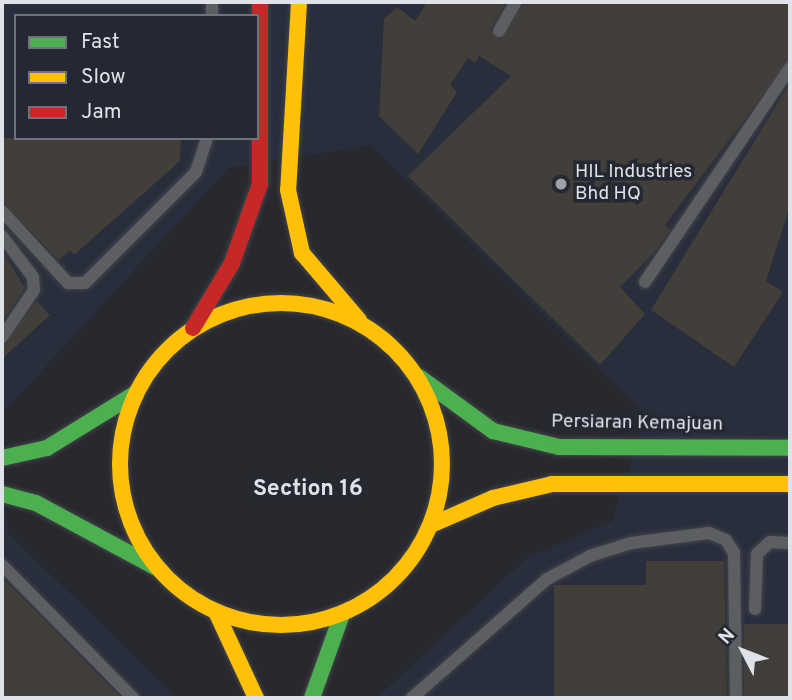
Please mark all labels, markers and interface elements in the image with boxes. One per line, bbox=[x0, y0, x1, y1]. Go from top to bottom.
legend bbox=[14, 14, 259, 140]
text: Fast bbox=[81, 29, 120, 56]
text: Slow bbox=[81, 64, 126, 91]
text: Jam bbox=[81, 99, 122, 126]
place label: HIL Industries Bhd HQ bbox=[575, 162, 693, 206]
marker: HIL Industries Bhd HQ bbox=[553, 176, 569, 192]
street label: Persiaran Kemajuan bbox=[551, 411, 723, 437]
district label: Section 16 bbox=[253, 476, 363, 504]
north arrow bbox=[708, 616, 778, 686]
text: N bbox=[714, 624, 741, 650]

